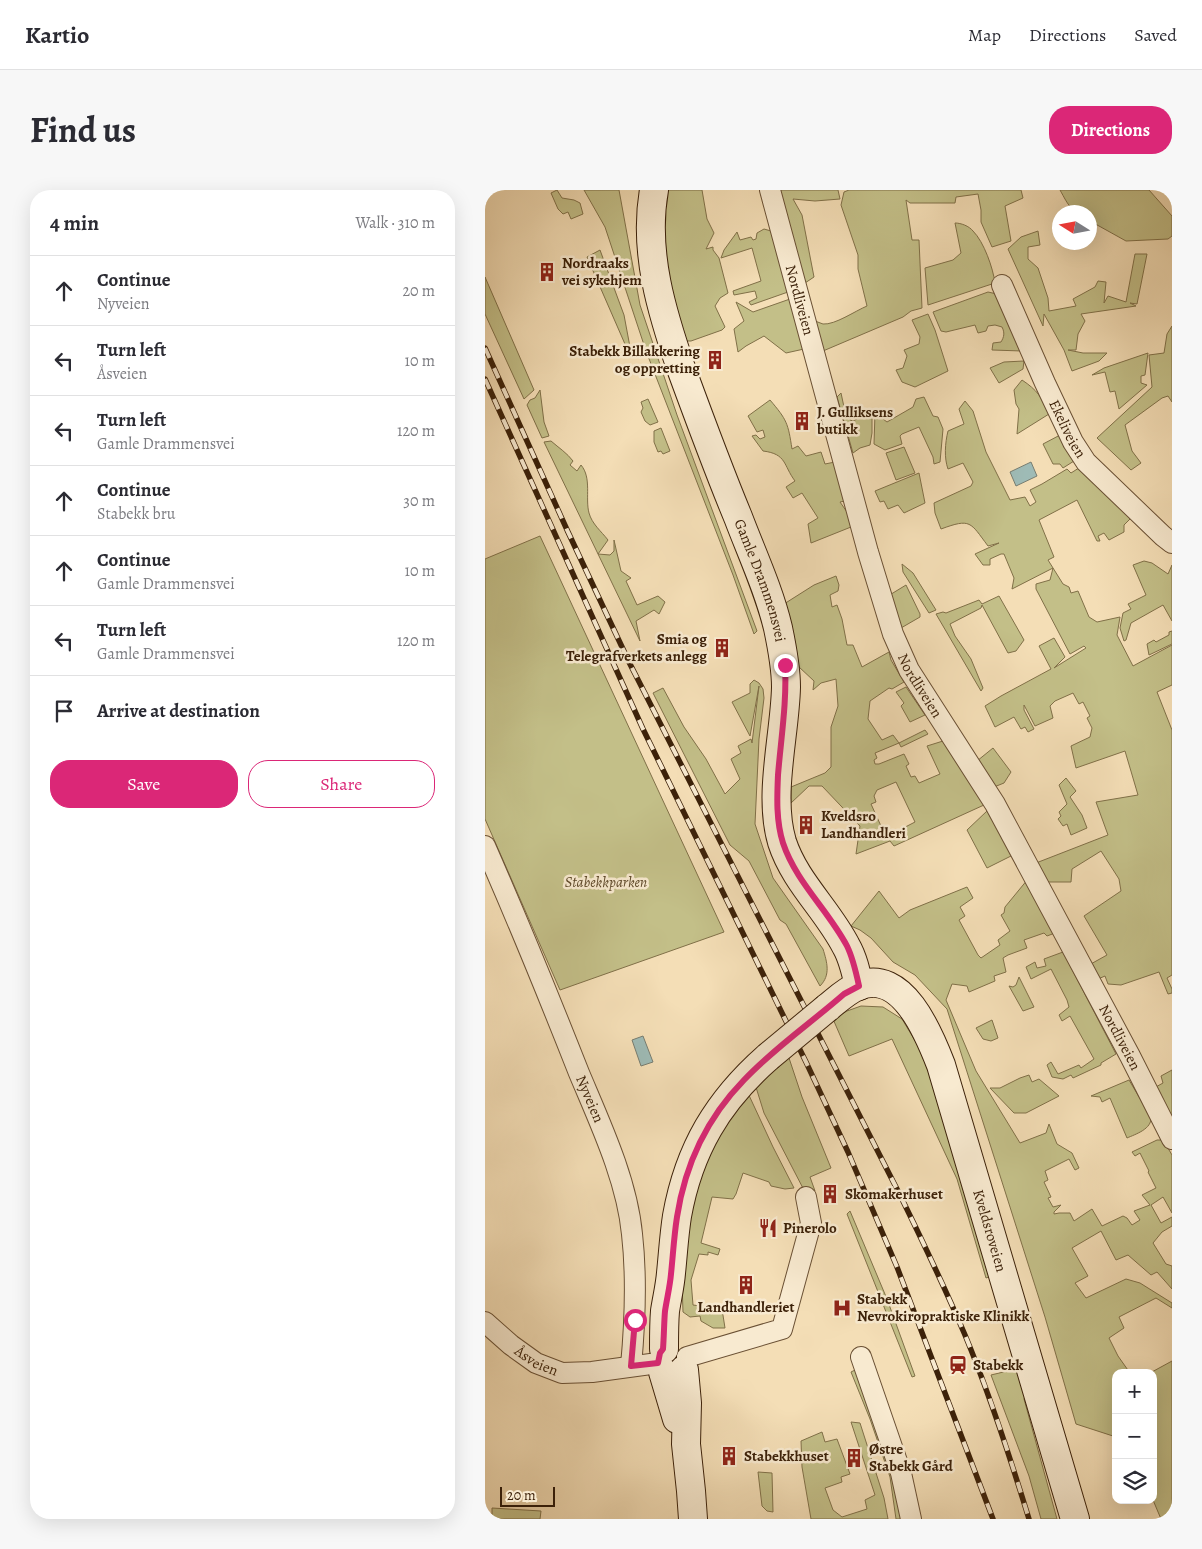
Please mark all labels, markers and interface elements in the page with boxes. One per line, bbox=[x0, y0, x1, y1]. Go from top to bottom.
text: Kartio bbox=[25, 19, 89, 51]
text: Map bbox=[968, 23, 1001, 47]
text: Directions bbox=[1029, 23, 1106, 47]
text: Saved bbox=[1134, 23, 1177, 47]
text: Find us bbox=[30, 106, 136, 154]
button: Directions bbox=[1049, 106, 1172, 154]
north arrow bbox=[1052, 205, 1097, 250]
text: 4 min bbox=[50, 209, 99, 237]
text: Walk · 310 m bbox=[355, 212, 435, 234]
place label: Nordraaks vei sykehjem bbox=[561, 253, 642, 290]
building icon: Nordraaks vei sykehjem bbox=[536, 261, 558, 283]
street label: Nordliveien bbox=[781, 263, 819, 337]
text: Continue bbox=[97, 267, 171, 293]
icon: ahead bbox=[50, 277, 78, 305]
text: 20 m bbox=[402, 280, 435, 302]
text: Nyveien bbox=[97, 293, 150, 315]
text: Turn left bbox=[97, 337, 166, 363]
place label: Stabekk Billakkering og oppretting bbox=[569, 341, 700, 378]
icon: left bbox=[50, 347, 78, 375]
building icon: Stabekk Billakkering og oppretting bbox=[704, 349, 726, 371]
text: 10 m bbox=[405, 350, 435, 372]
text: Åsveien bbox=[97, 363, 147, 385]
street label: Ekeliveien bbox=[1044, 396, 1091, 462]
place label: J. Gulliksens butikk bbox=[816, 402, 893, 439]
text: Turn left bbox=[97, 407, 166, 433]
building icon: J. Gulliksens butikk bbox=[791, 410, 813, 432]
icon: left bbox=[50, 417, 78, 445]
text: 120 m bbox=[397, 420, 435, 442]
text: Gamle Drammensvei bbox=[97, 433, 235, 455]
text: Continue bbox=[97, 477, 171, 503]
icon: ahead bbox=[50, 487, 78, 515]
text: 30 m bbox=[403, 490, 435, 512]
text: Stabekk bru bbox=[97, 503, 176, 525]
street label: Gamle Drammensvei bbox=[730, 516, 791, 644]
text: Continue bbox=[97, 547, 171, 573]
icon: ahead bbox=[50, 557, 78, 585]
text: 10 m bbox=[405, 560, 435, 582]
text: Gamle Drammensvei bbox=[97, 573, 235, 595]
text: Turn left bbox=[97, 617, 166, 643]
icon: left bbox=[50, 627, 78, 655]
place label: Smia og Telegrafverkets anlegg bbox=[566, 629, 707, 666]
text: 120 m bbox=[397, 630, 435, 652]
building icon: Smia og Telegrafverkets anlegg bbox=[711, 637, 733, 659]
text: Gamle Drammensvei bbox=[97, 643, 235, 665]
street label: Nordliveien bbox=[893, 650, 947, 722]
route end bbox=[774, 654, 797, 677]
icon: arrive bbox=[50, 697, 78, 725]
text: Arrive at destination bbox=[97, 698, 260, 724]
button: Save bbox=[50, 760, 238, 808]
button: Share bbox=[248, 760, 435, 808]
place label: Kveldsro Landhandleri bbox=[821, 806, 907, 843]
building icon: Kveldsro Landhandleri bbox=[795, 814, 817, 836]
park label: Stabekkparken bbox=[565, 872, 647, 892]
street label: Nordliveien bbox=[1094, 1001, 1146, 1074]
street label: Nyveien bbox=[571, 1072, 609, 1126]
building icon: Skomakerhuset bbox=[819, 1183, 841, 1205]
place label: Skomakerhuset bbox=[845, 1184, 943, 1204]
street label: Kveldsroveien bbox=[968, 1187, 1012, 1274]
restaurant icon: Pinerolo bbox=[757, 1217, 779, 1239]
place label: Pinerolo bbox=[783, 1218, 837, 1238]
building icon: Landhandleriet bbox=[735, 1274, 757, 1296]
place label: Stabekk Nevrokiropraktiske Klinikk bbox=[857, 1289, 1030, 1326]
place label: Landhandleriet bbox=[698, 1297, 794, 1317]
hospital icon: Stabekk Nevrokiropraktiske Klinikk bbox=[831, 1297, 853, 1319]
route start bbox=[624, 1309, 647, 1332]
street label: Åsveien bbox=[510, 1340, 561, 1381]
station icon: Stabekk bbox=[947, 1354, 969, 1376]
place label: Stabekk bbox=[973, 1355, 1024, 1375]
map controls bbox=[1112, 1369, 1157, 1504]
button: + bbox=[1112, 1369, 1157, 1414]
button: − bbox=[1112, 1414, 1157, 1459]
place label: Østre Stabekk Gård bbox=[869, 1439, 954, 1476]
building icon: Stabekkhuset bbox=[718, 1445, 740, 1467]
place label: Stabekkhuset bbox=[744, 1446, 829, 1466]
building icon: Østre Stabekk Gård bbox=[843, 1447, 865, 1469]
button: layers bbox=[1112, 1459, 1157, 1504]
scale bar bbox=[500, 1484, 555, 1507]
text: 20 m bbox=[507, 1486, 536, 1505]

